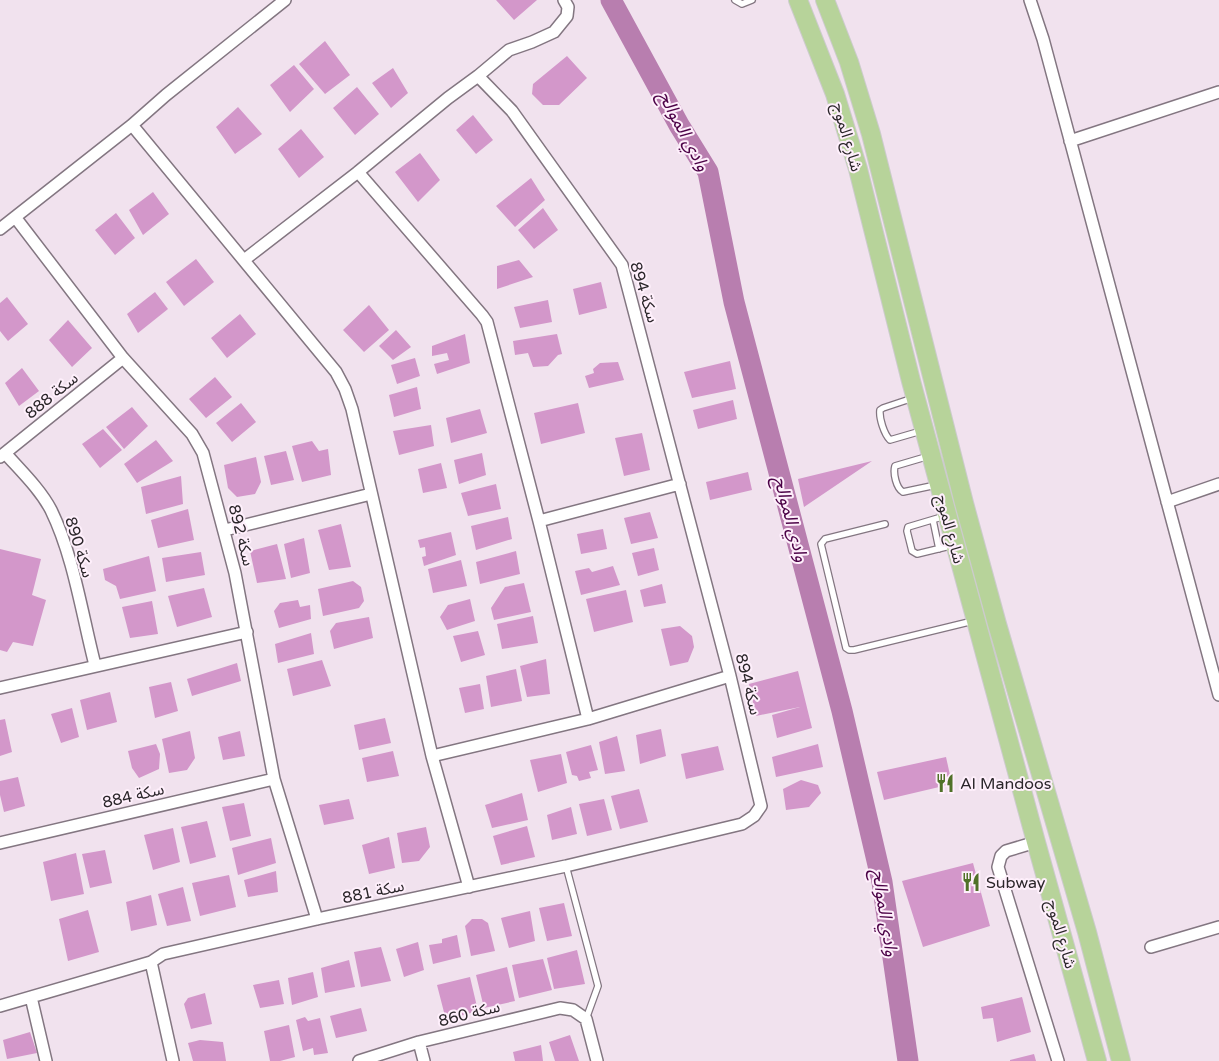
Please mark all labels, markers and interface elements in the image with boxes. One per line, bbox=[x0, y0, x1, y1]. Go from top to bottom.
water label: وادي الموالح bbox=[650, 86, 714, 176]
street label: شارع الموج bbox=[826, 101, 866, 174]
street label: سكة 894 bbox=[625, 259, 663, 325]
street label: سكة 888 bbox=[21, 368, 82, 423]
water label: وادي الموالح bbox=[766, 473, 813, 565]
street label: شارع الموج bbox=[929, 493, 969, 566]
street label: سكة 892 bbox=[224, 502, 258, 568]
street label: سكة 890 bbox=[60, 514, 98, 580]
street label: سكة 894 bbox=[731, 651, 765, 717]
restaurant icon: Al Mandoos bbox=[934, 772, 956, 794]
place label: Al Mandoos bbox=[960, 774, 1051, 794]
street label: سكة 884 bbox=[100, 779, 166, 813]
water label: وادي الموالح bbox=[864, 867, 903, 959]
restaurant icon: Subway bbox=[960, 871, 982, 893]
place label: Subway bbox=[986, 873, 1046, 893]
street label: سكة 881 bbox=[340, 876, 406, 908]
street label: شارع الموج bbox=[1040, 898, 1080, 971]
street label: سكة 860 bbox=[436, 997, 502, 1031]

